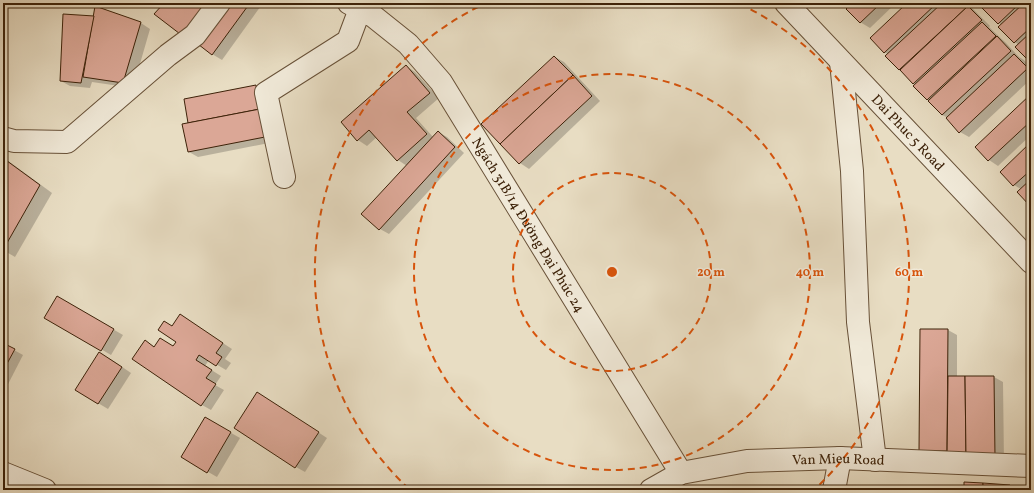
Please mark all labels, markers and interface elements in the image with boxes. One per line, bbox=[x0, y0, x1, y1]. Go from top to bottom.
street label: Dai Phuc 5 Road bbox=[866, 91, 948, 176]
street label: Ngách 31B/14 Đường Đại Phúc 24 bbox=[466, 134, 588, 317]
centre of rings bbox=[605, 265, 619, 279]
text: 20 m bbox=[697, 265, 725, 281]
text: 40 m bbox=[796, 265, 825, 281]
text: 60 m bbox=[895, 265, 923, 281]
street label: Van Mieu Road bbox=[792, 450, 885, 471]

